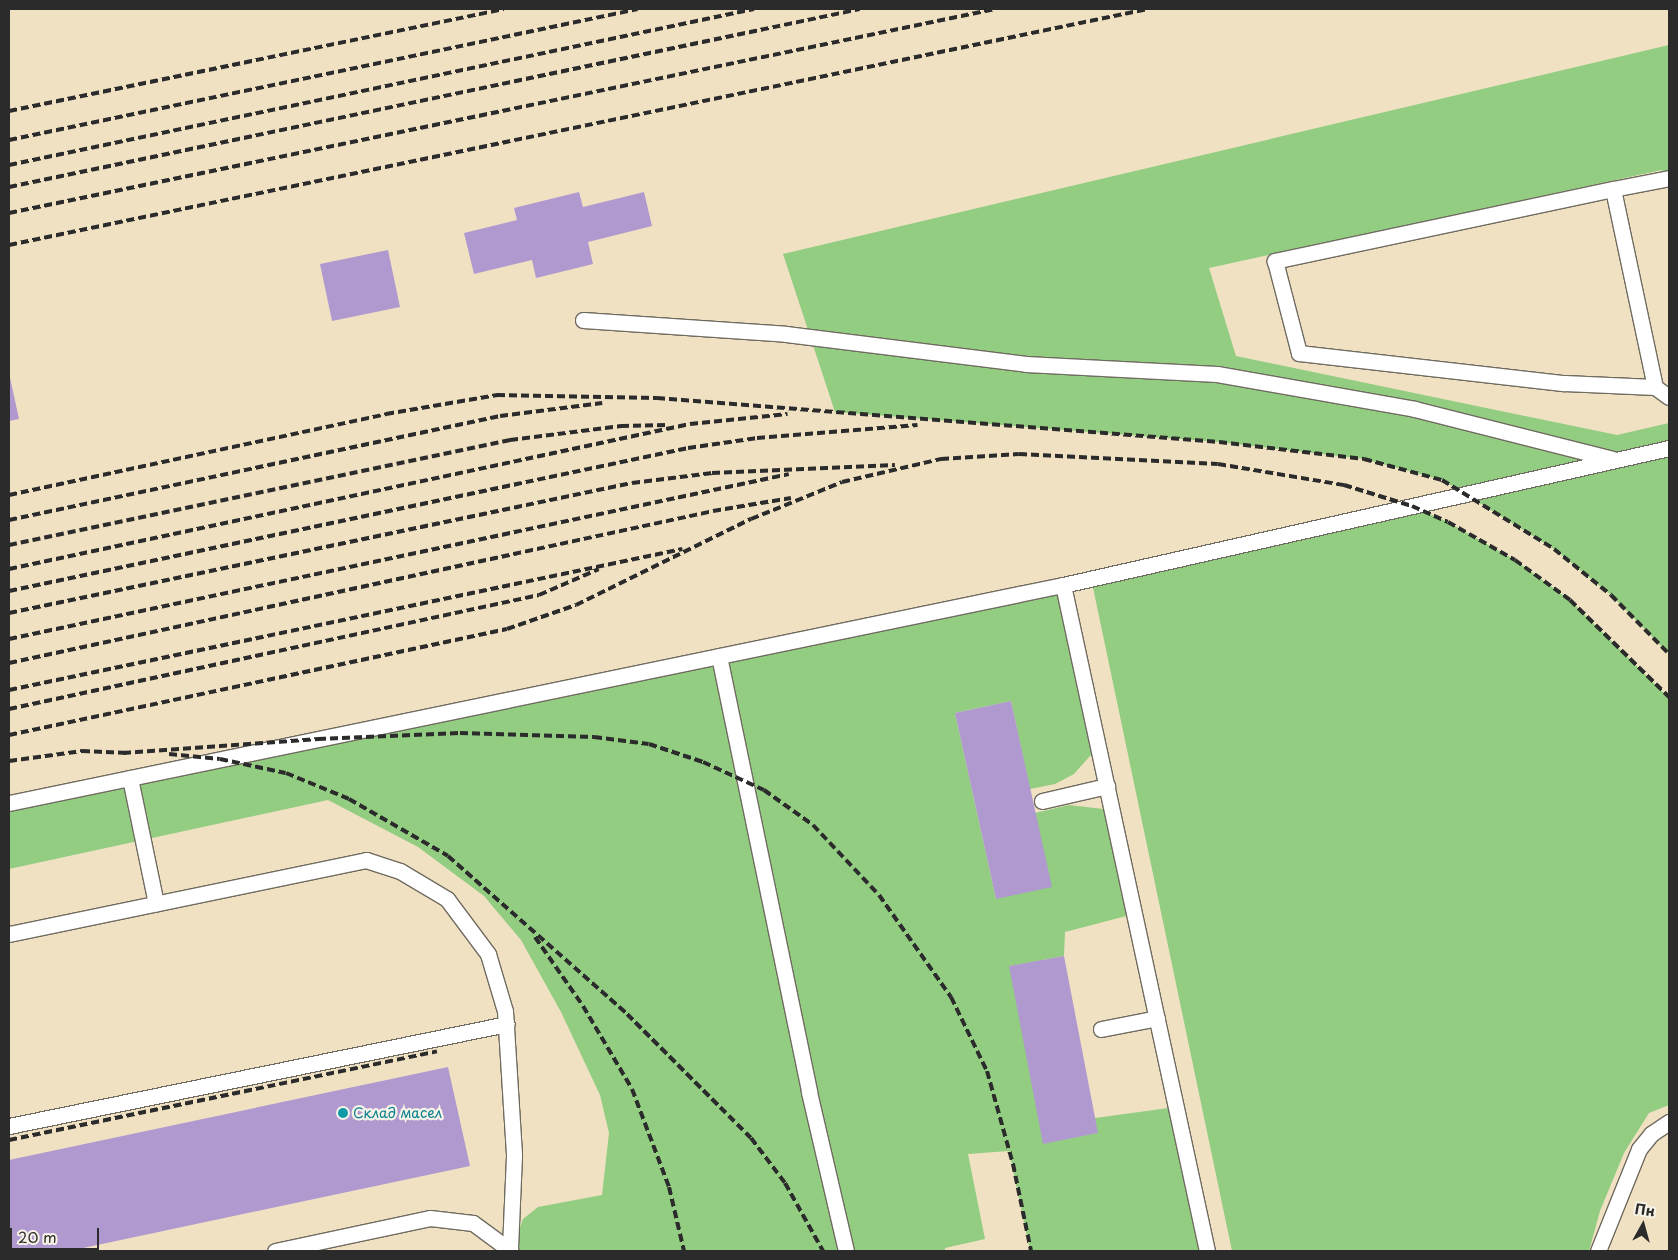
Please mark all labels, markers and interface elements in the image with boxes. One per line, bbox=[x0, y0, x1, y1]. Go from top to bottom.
place label: Склад масел bbox=[353, 1105, 442, 1121]
marker: Склад масел bbox=[337, 1107, 349, 1119]
text: Пн bbox=[1634, 1198, 1656, 1221]
north arrow bbox=[1618, 1200, 1668, 1250]
scale bar bbox=[12, 1218, 101, 1250]
text: 20 m bbox=[18, 1225, 57, 1248]

